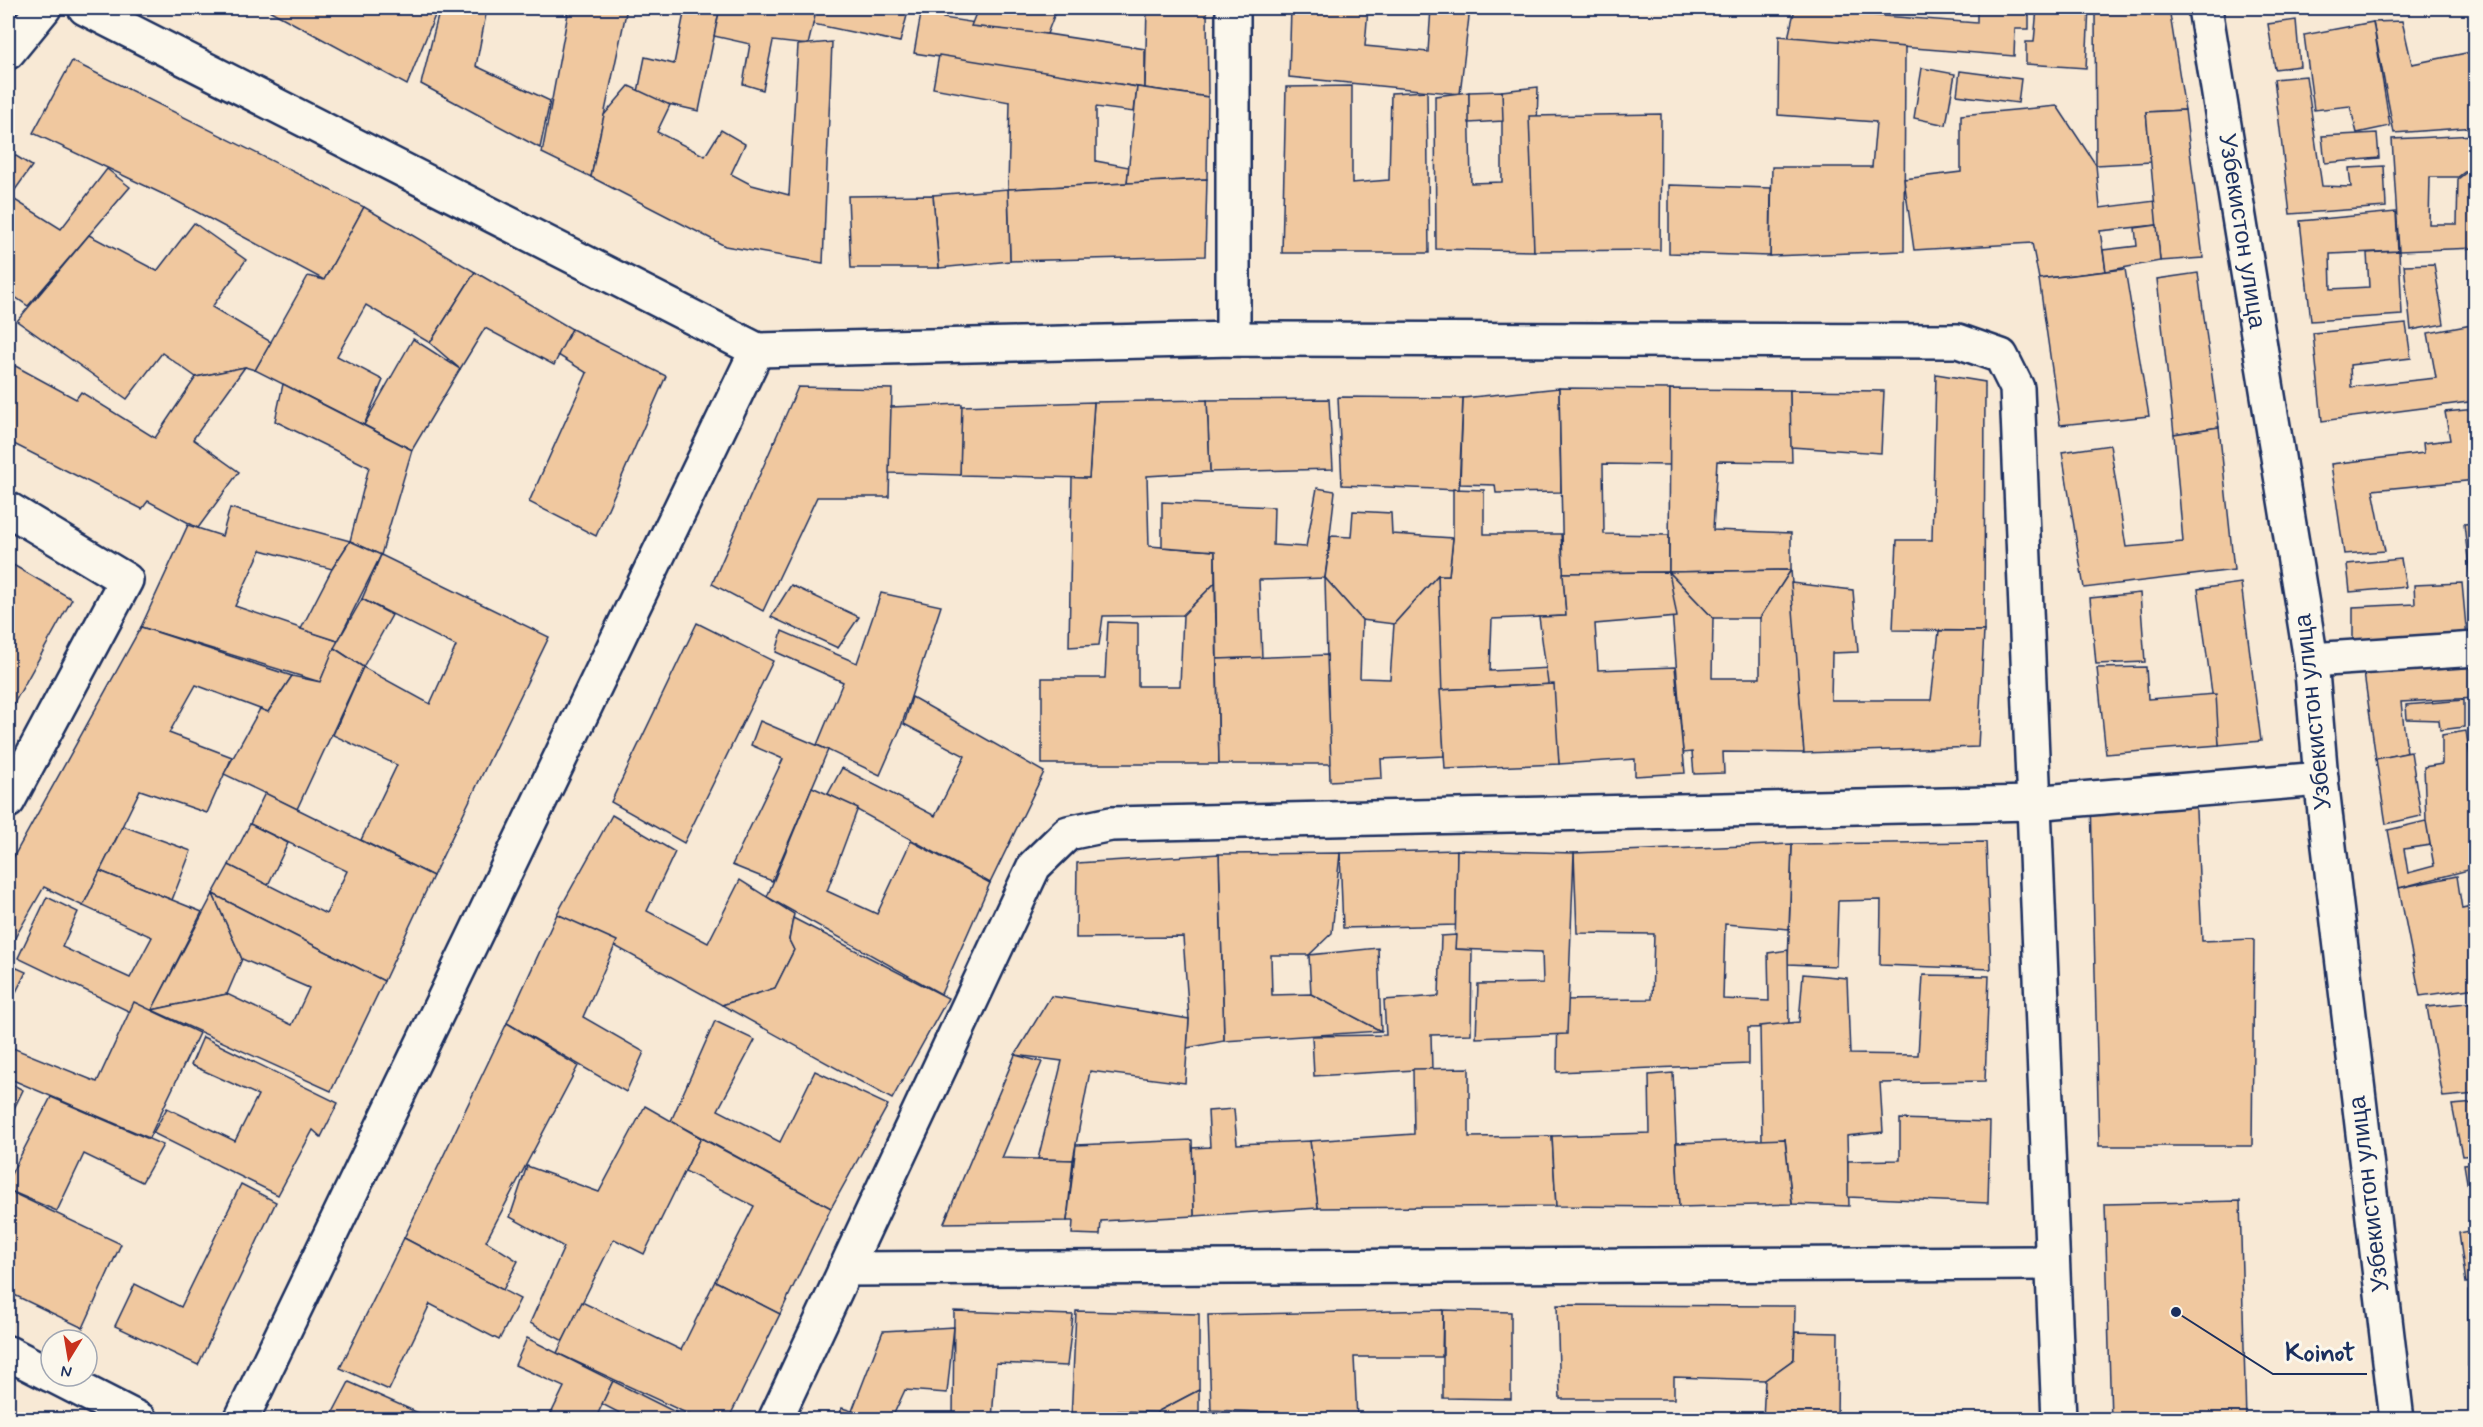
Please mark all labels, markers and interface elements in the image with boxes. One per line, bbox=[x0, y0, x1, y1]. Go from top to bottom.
street label: Узбекистон улица bbox=[2210, 131, 2272, 331]
street label: Узбекистон улица bbox=[2288, 612, 2340, 812]
street label: Узбекистон улица bbox=[2343, 1094, 2397, 1294]
north arrow bbox=[39, 1328, 99, 1388]
callout: Koinot bbox=[2273, 1330, 2367, 1374]
text: Koinot bbox=[2285, 1337, 2355, 1371]
text: N bbox=[59, 1360, 74, 1383]

